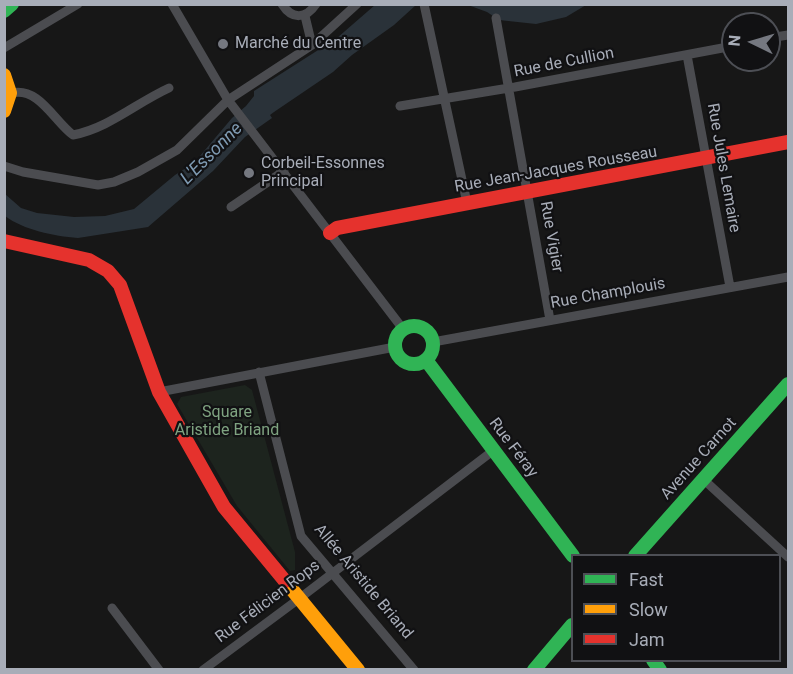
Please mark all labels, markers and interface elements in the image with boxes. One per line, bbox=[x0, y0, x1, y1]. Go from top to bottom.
north arrow bbox=[721, 12, 781, 72]
place label: Marché du Centre bbox=[235, 34, 361, 54]
text: N bbox=[725, 34, 745, 47]
marker: Marché du Centre bbox=[216, 37, 230, 51]
street label: Rue de Cullion bbox=[512, 44, 616, 82]
street label: Rue Jules Lemaire bbox=[702, 102, 744, 234]
water label: L'Essonne bbox=[176, 118, 248, 190]
street label: Rue Jean-Jacques Rousseau bbox=[453, 143, 659, 197]
place label: Corbeil-Essonnes Principal bbox=[261, 154, 385, 192]
marker: Corbeil-Essonnes Principal bbox=[242, 166, 256, 180]
street label: Rue Vigier bbox=[535, 200, 567, 274]
street label: Rue Champlouis bbox=[549, 274, 667, 314]
park label: Square Aristide Briand bbox=[175, 403, 279, 441]
street label: Rue Féray bbox=[484, 414, 542, 482]
street label: Avenue Carnot bbox=[657, 414, 741, 504]
street label: Allée Aristide Briand bbox=[309, 521, 417, 643]
legend bbox=[571, 554, 781, 662]
street label: Rue Félicien Rops bbox=[212, 556, 324, 648]
text: Fast bbox=[629, 569, 664, 590]
text: Slow bbox=[629, 599, 668, 620]
text: Jam bbox=[629, 629, 665, 650]

